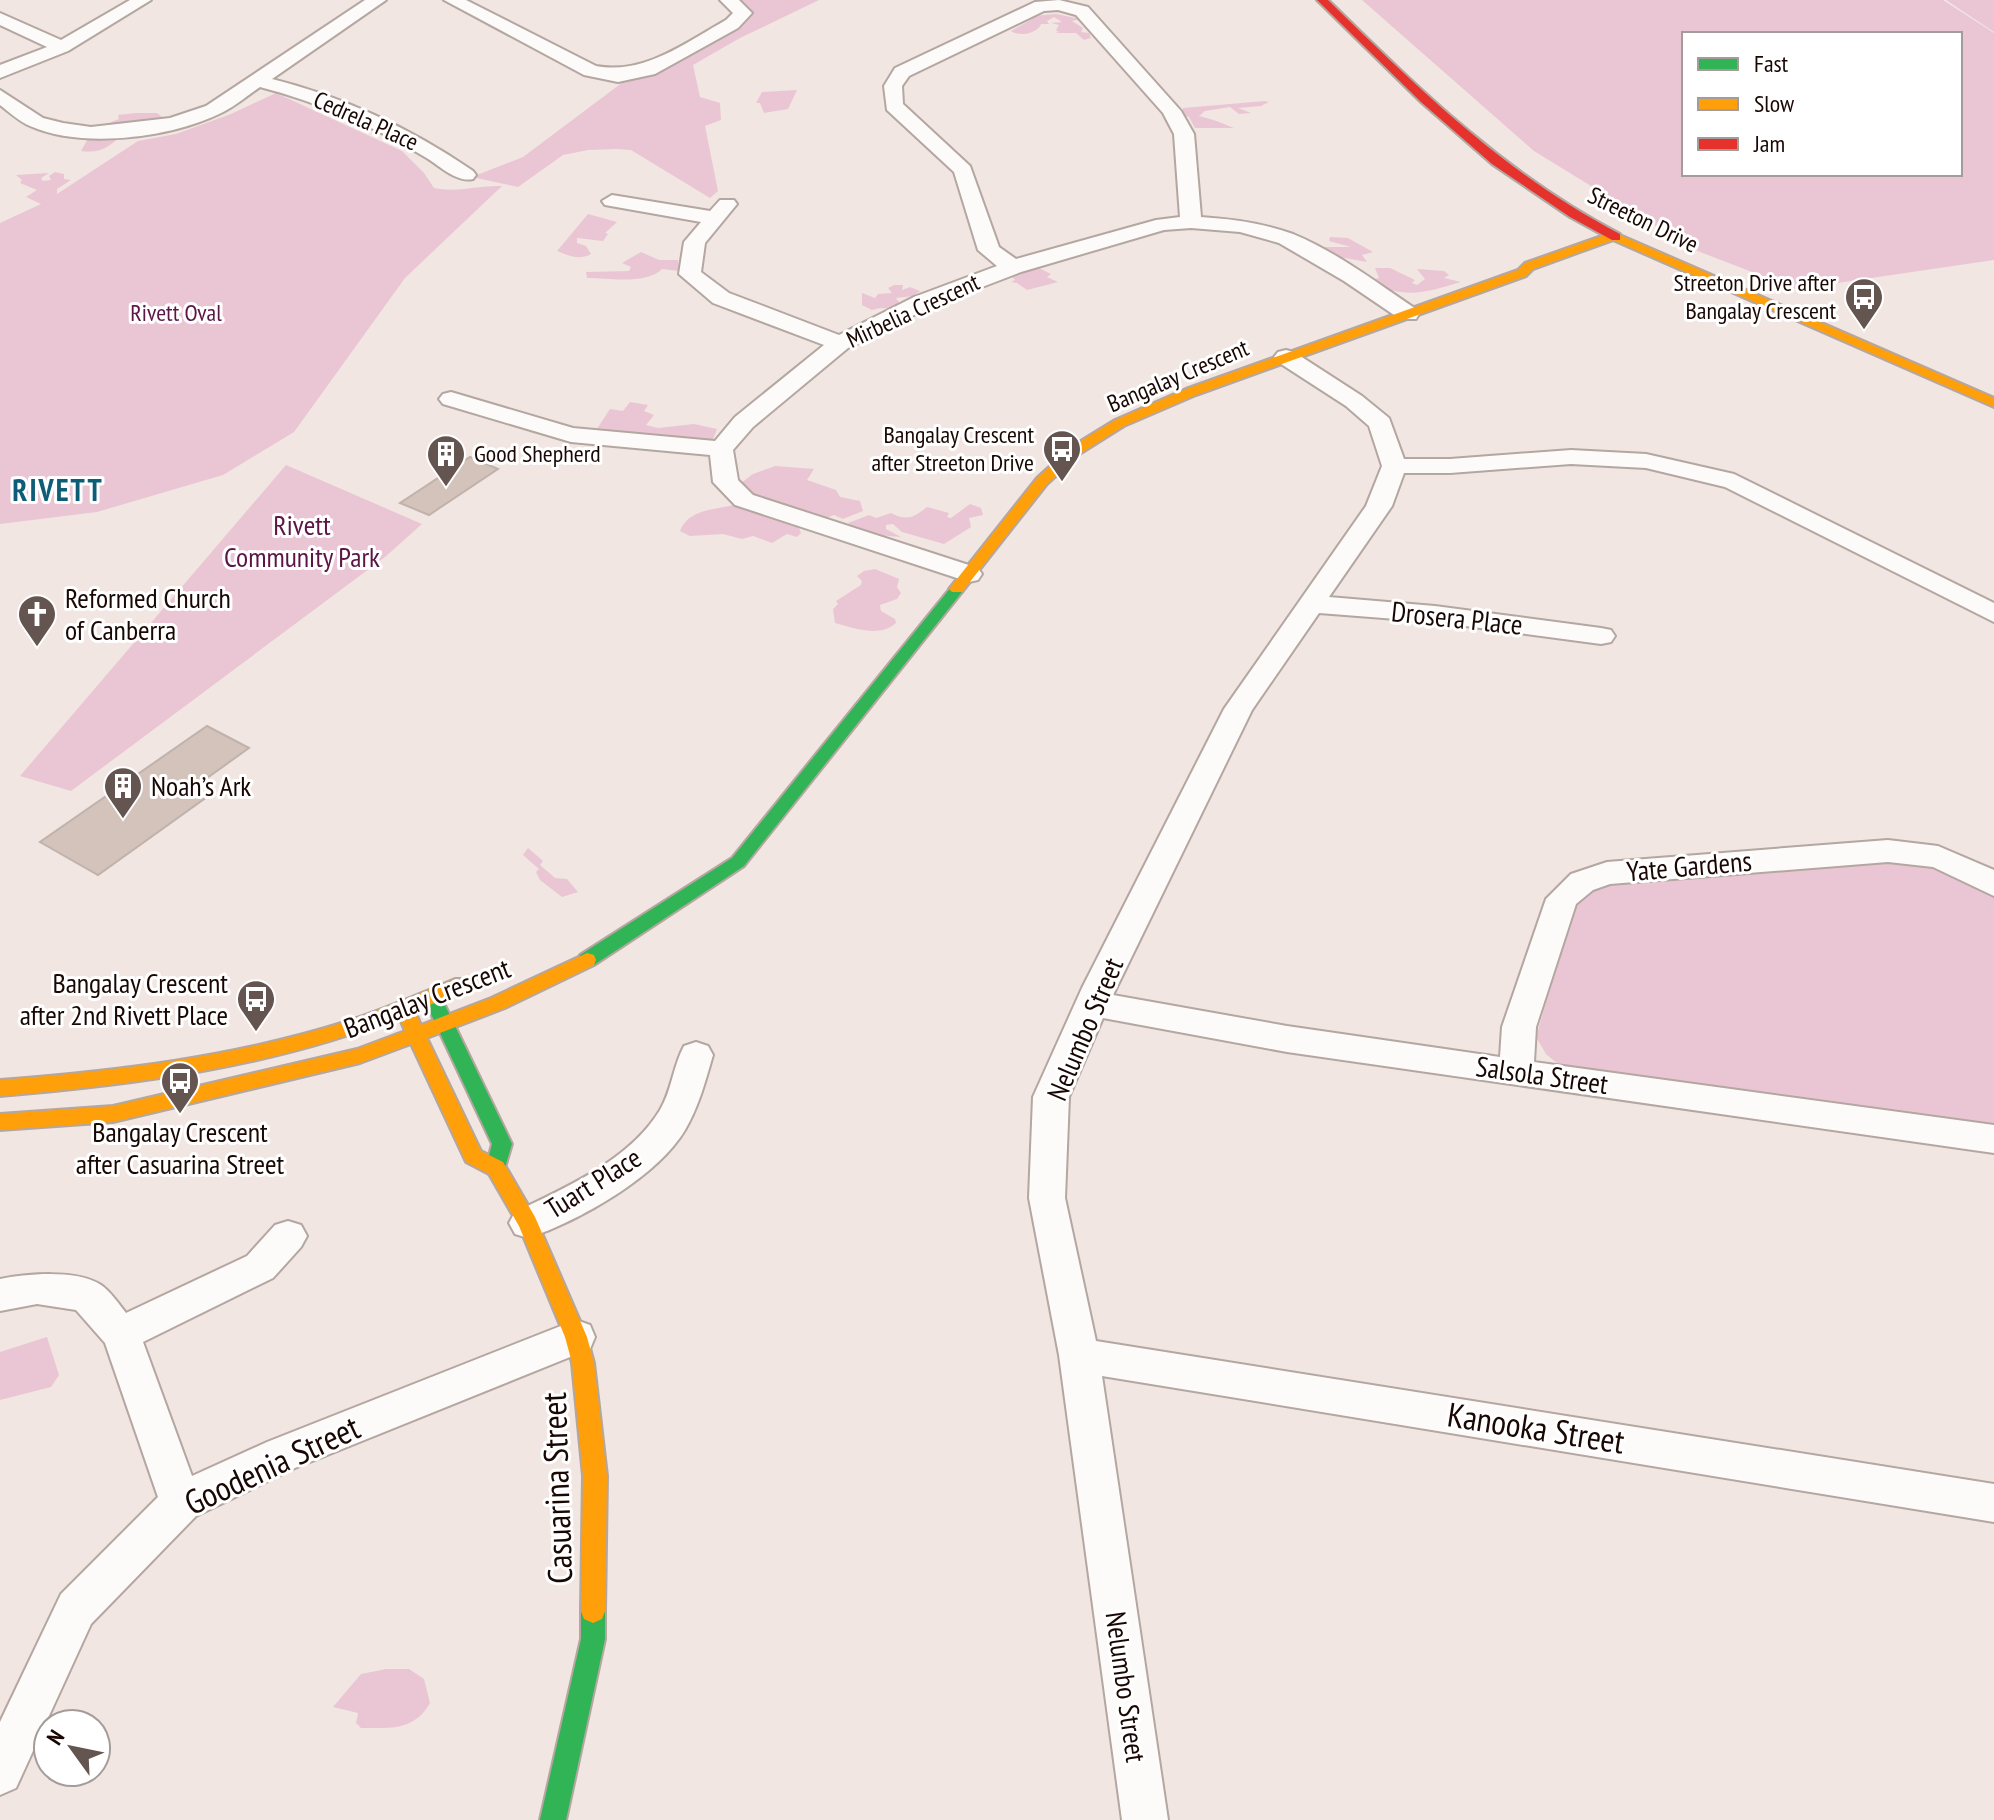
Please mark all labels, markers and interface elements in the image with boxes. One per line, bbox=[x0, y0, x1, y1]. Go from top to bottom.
legend bbox=[1682, 32, 1962, 176]
text: Fast bbox=[1754, 48, 1789, 79]
street label: Cedrela Place bbox=[309, 84, 423, 157]
text: Slow bbox=[1754, 88, 1795, 119]
text: Jam bbox=[1753, 128, 1785, 159]
street label: Streeton Drive bbox=[1583, 180, 1704, 260]
street label: Mirbelia Crescent bbox=[841, 266, 985, 355]
place label: Streeton Drive after Bangalay Crescent bbox=[1673, 267, 1836, 326]
bus stop icon: Streeton Drive after Bangalay Crescent bbox=[1843, 276, 1885, 331]
park label: Rivett Oval bbox=[130, 297, 222, 328]
street label: Bangalay Crescent bbox=[1102, 332, 1253, 419]
place label: Bangalay Crescent after Streeton Drive bbox=[871, 419, 1034, 478]
bus stop icon: Bangalay Crescent after Streeton Drive bbox=[1041, 428, 1083, 483]
building icon: Good Shepherd bbox=[425, 433, 467, 488]
place label: Good Shepherd bbox=[474, 438, 601, 469]
district label: RIVETT bbox=[12, 470, 104, 509]
park label: Rivett Community Park bbox=[224, 506, 380, 575]
place label: Reformed Church of Canberra bbox=[65, 579, 231, 648]
street label: Drosera Place bbox=[1390, 592, 1524, 643]
church icon: Reformed Church of Canberra bbox=[16, 593, 58, 648]
building icon: Noah’s Ark bbox=[102, 765, 144, 820]
place label: Noah’s Ark bbox=[151, 767, 251, 804]
street label: Yate Gardens bbox=[1625, 842, 1753, 889]
street label: Bangalay Crescent bbox=[338, 949, 516, 1046]
street label: Nelumbo Street bbox=[1038, 951, 1131, 1106]
place label: Bangalay Crescent after 2nd Rivett Place bbox=[20, 964, 228, 1033]
bus stop icon: Bangalay Crescent after 2nd Rivett Place bbox=[235, 978, 277, 1033]
street label: Salsola Street bbox=[1474, 1047, 1611, 1102]
bus stop icon: Bangalay Crescent after Casuarina Street bbox=[159, 1060, 201, 1115]
place label: Bangalay Crescent after Casuarina Street bbox=[76, 1113, 284, 1182]
street label: Tuart Place bbox=[538, 1139, 648, 1227]
street label: Casuarina Street bbox=[531, 1391, 581, 1584]
street label: Kanooka Street bbox=[1445, 1391, 1628, 1463]
street label: Goodenia Street bbox=[177, 1404, 367, 1524]
street label: Nelumbo Street bbox=[1098, 1609, 1155, 1765]
north arrow bbox=[32, 1708, 112, 1788]
text: N bbox=[40, 1724, 70, 1750]

